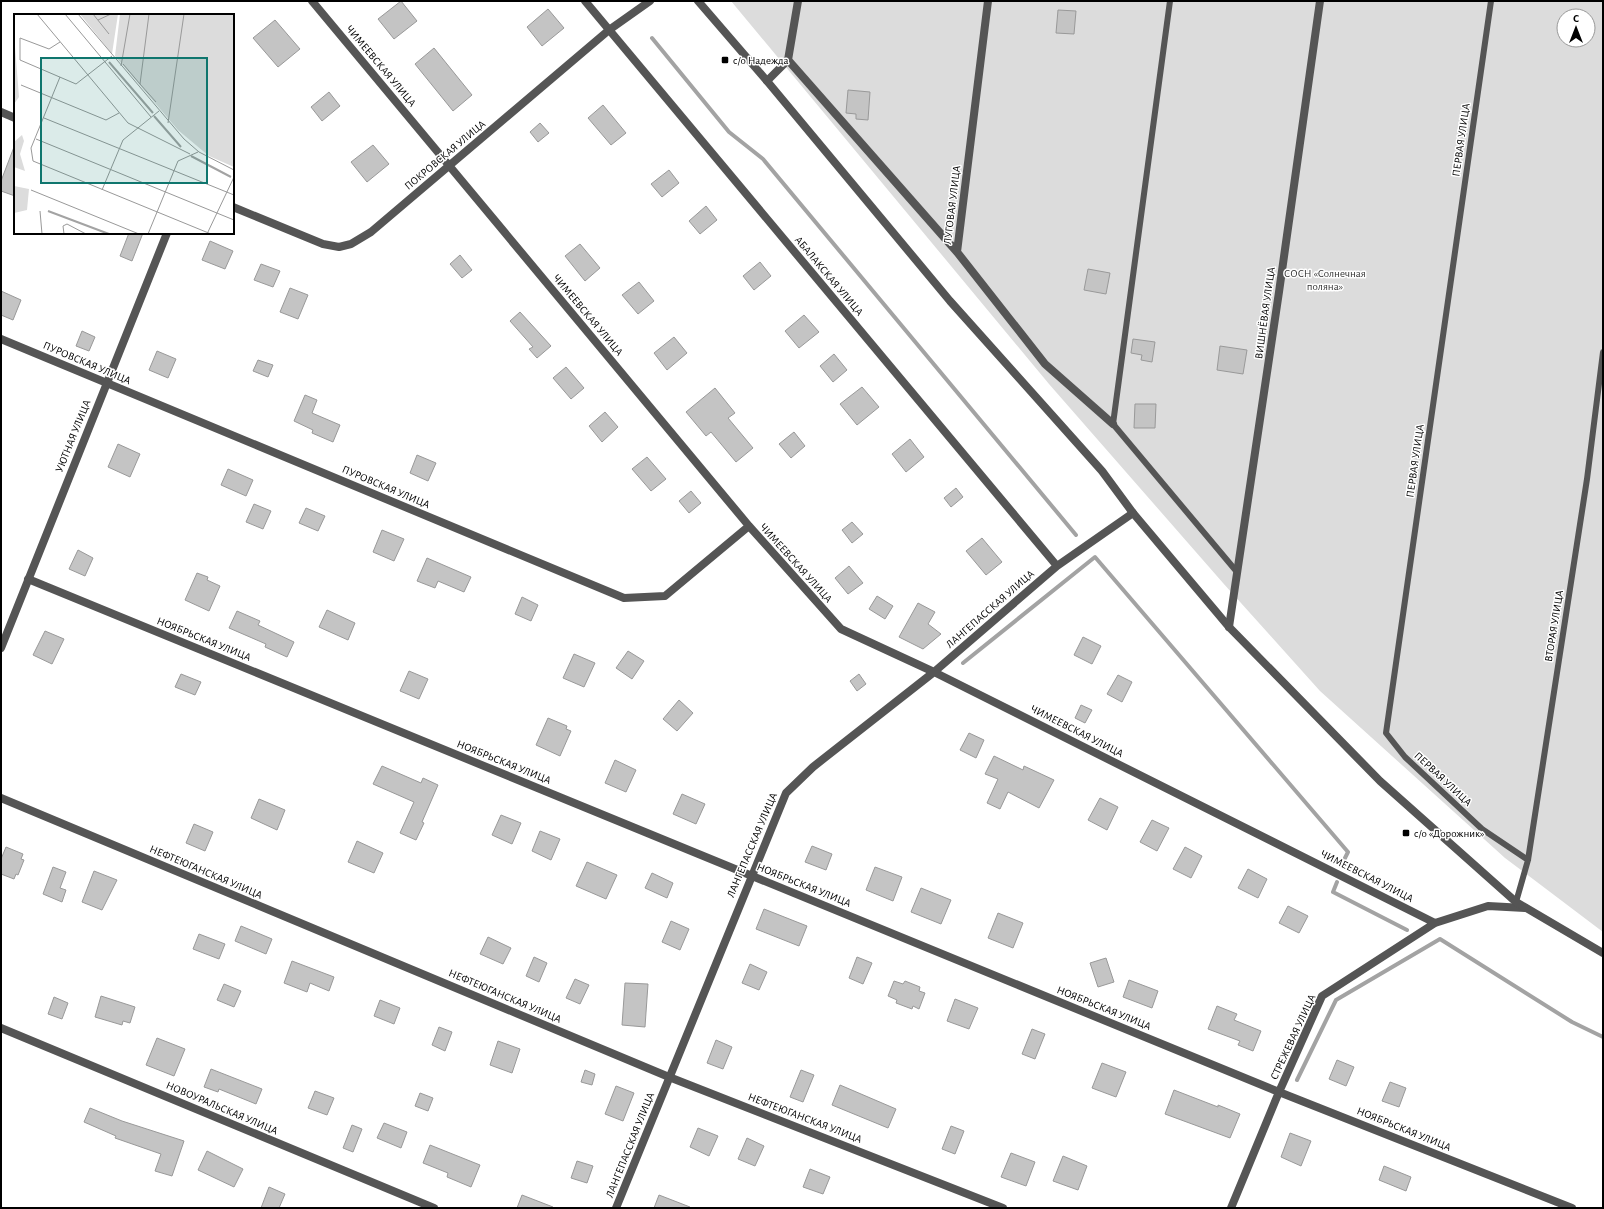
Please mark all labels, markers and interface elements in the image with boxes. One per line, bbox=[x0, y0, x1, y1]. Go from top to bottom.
north arrow bbox=[1556, 8, 1596, 48]
text: С bbox=[1573, 13, 1579, 24]
inset map bbox=[14, 14, 234, 234]
street label: ЧИМЕЕВСКАЯ УЛИЦА bbox=[344, 23, 418, 109]
marker: с/о Надежда bbox=[720, 55, 730, 65]
place label: с/о Надежда bbox=[733, 55, 789, 66]
street label: ПЕРВАЯ УЛИЦА bbox=[1450, 102, 1472, 177]
street label: ПОКРОВСКАЯ УЛИЦА bbox=[403, 118, 488, 192]
street label: ЛУГОВАЯ УЛИЦА bbox=[942, 164, 962, 245]
street label: АБАЛАКСКАЯ УЛИЦА bbox=[793, 234, 866, 318]
street label: ВИШНЁВАЯ УЛИЦА bbox=[1253, 266, 1277, 360]
park label: СОСН «Солнечная поляна» bbox=[1284, 268, 1366, 292]
street label: ЧИМЕЕВСКАЯ УЛИЦА bbox=[551, 272, 625, 358]
street label: ПУРОВСКАЯ УЛИЦА bbox=[41, 340, 133, 387]
street label: УЮТНАЯ УЛИЦА bbox=[53, 398, 93, 474]
street label: ПЕРВАЯ УЛИЦА bbox=[1404, 423, 1426, 498]
street label: ПУРОВСКАЯ УЛИЦА bbox=[340, 464, 432, 511]
street label: ЧИМЕЕВСКАЯ УЛИЦА bbox=[758, 521, 835, 605]
street label: ЛАНГЕПАССКАЯ УЛИЦА bbox=[944, 568, 1036, 650]
street label: ВТОРАЯ УЛИЦА bbox=[1543, 589, 1565, 663]
street label: НОЯБРЬСКАЯ УЛИЦА bbox=[155, 615, 253, 663]
street label: ЧИМЕЕВСКАЯ УЛИЦА bbox=[1029, 703, 1126, 759]
street label: НОЯБРЬСКАЯ УЛИЦА bbox=[455, 738, 553, 786]
street label: ПЕРВАЯ УЛИЦА bbox=[1412, 750, 1474, 809]
street label: ЛАНГЕПАССКАЯ УЛИЦА bbox=[725, 791, 779, 899]
marker: с/о «Дорожник» bbox=[1401, 828, 1411, 838]
place label: с/о «Дорожник» bbox=[1414, 828, 1484, 839]
street label: НЕФТЕЮГАНСКАЯ УЛИЦА bbox=[148, 843, 264, 901]
street label: ЧИМЕЕВСКАЯ УЛИЦА bbox=[1319, 848, 1416, 904]
street label: НОЯБРЬСКАЯ УЛИЦА bbox=[755, 861, 853, 909]
street label: НЕФТЕЮГАНСКАЯ УЛИЦА bbox=[447, 967, 563, 1025]
street label: НОЯБРЬСКАЯ УЛИЦА bbox=[1055, 984, 1153, 1032]
street label: СТРЕЖЕВАЯ УЛИЦА bbox=[1268, 992, 1318, 1081]
street label: НОВОУРАЛЬСКАЯ УЛИЦА bbox=[165, 1079, 280, 1137]
street label: ЛАНГЕПАССКАЯ УЛИЦА bbox=[604, 1090, 656, 1199]
street label: НЕФТЕЮГАНСКАЯ УЛИЦА bbox=[746, 1091, 864, 1145]
street label: НОЯБРЬСКАЯ УЛИЦА bbox=[1355, 1105, 1453, 1153]

